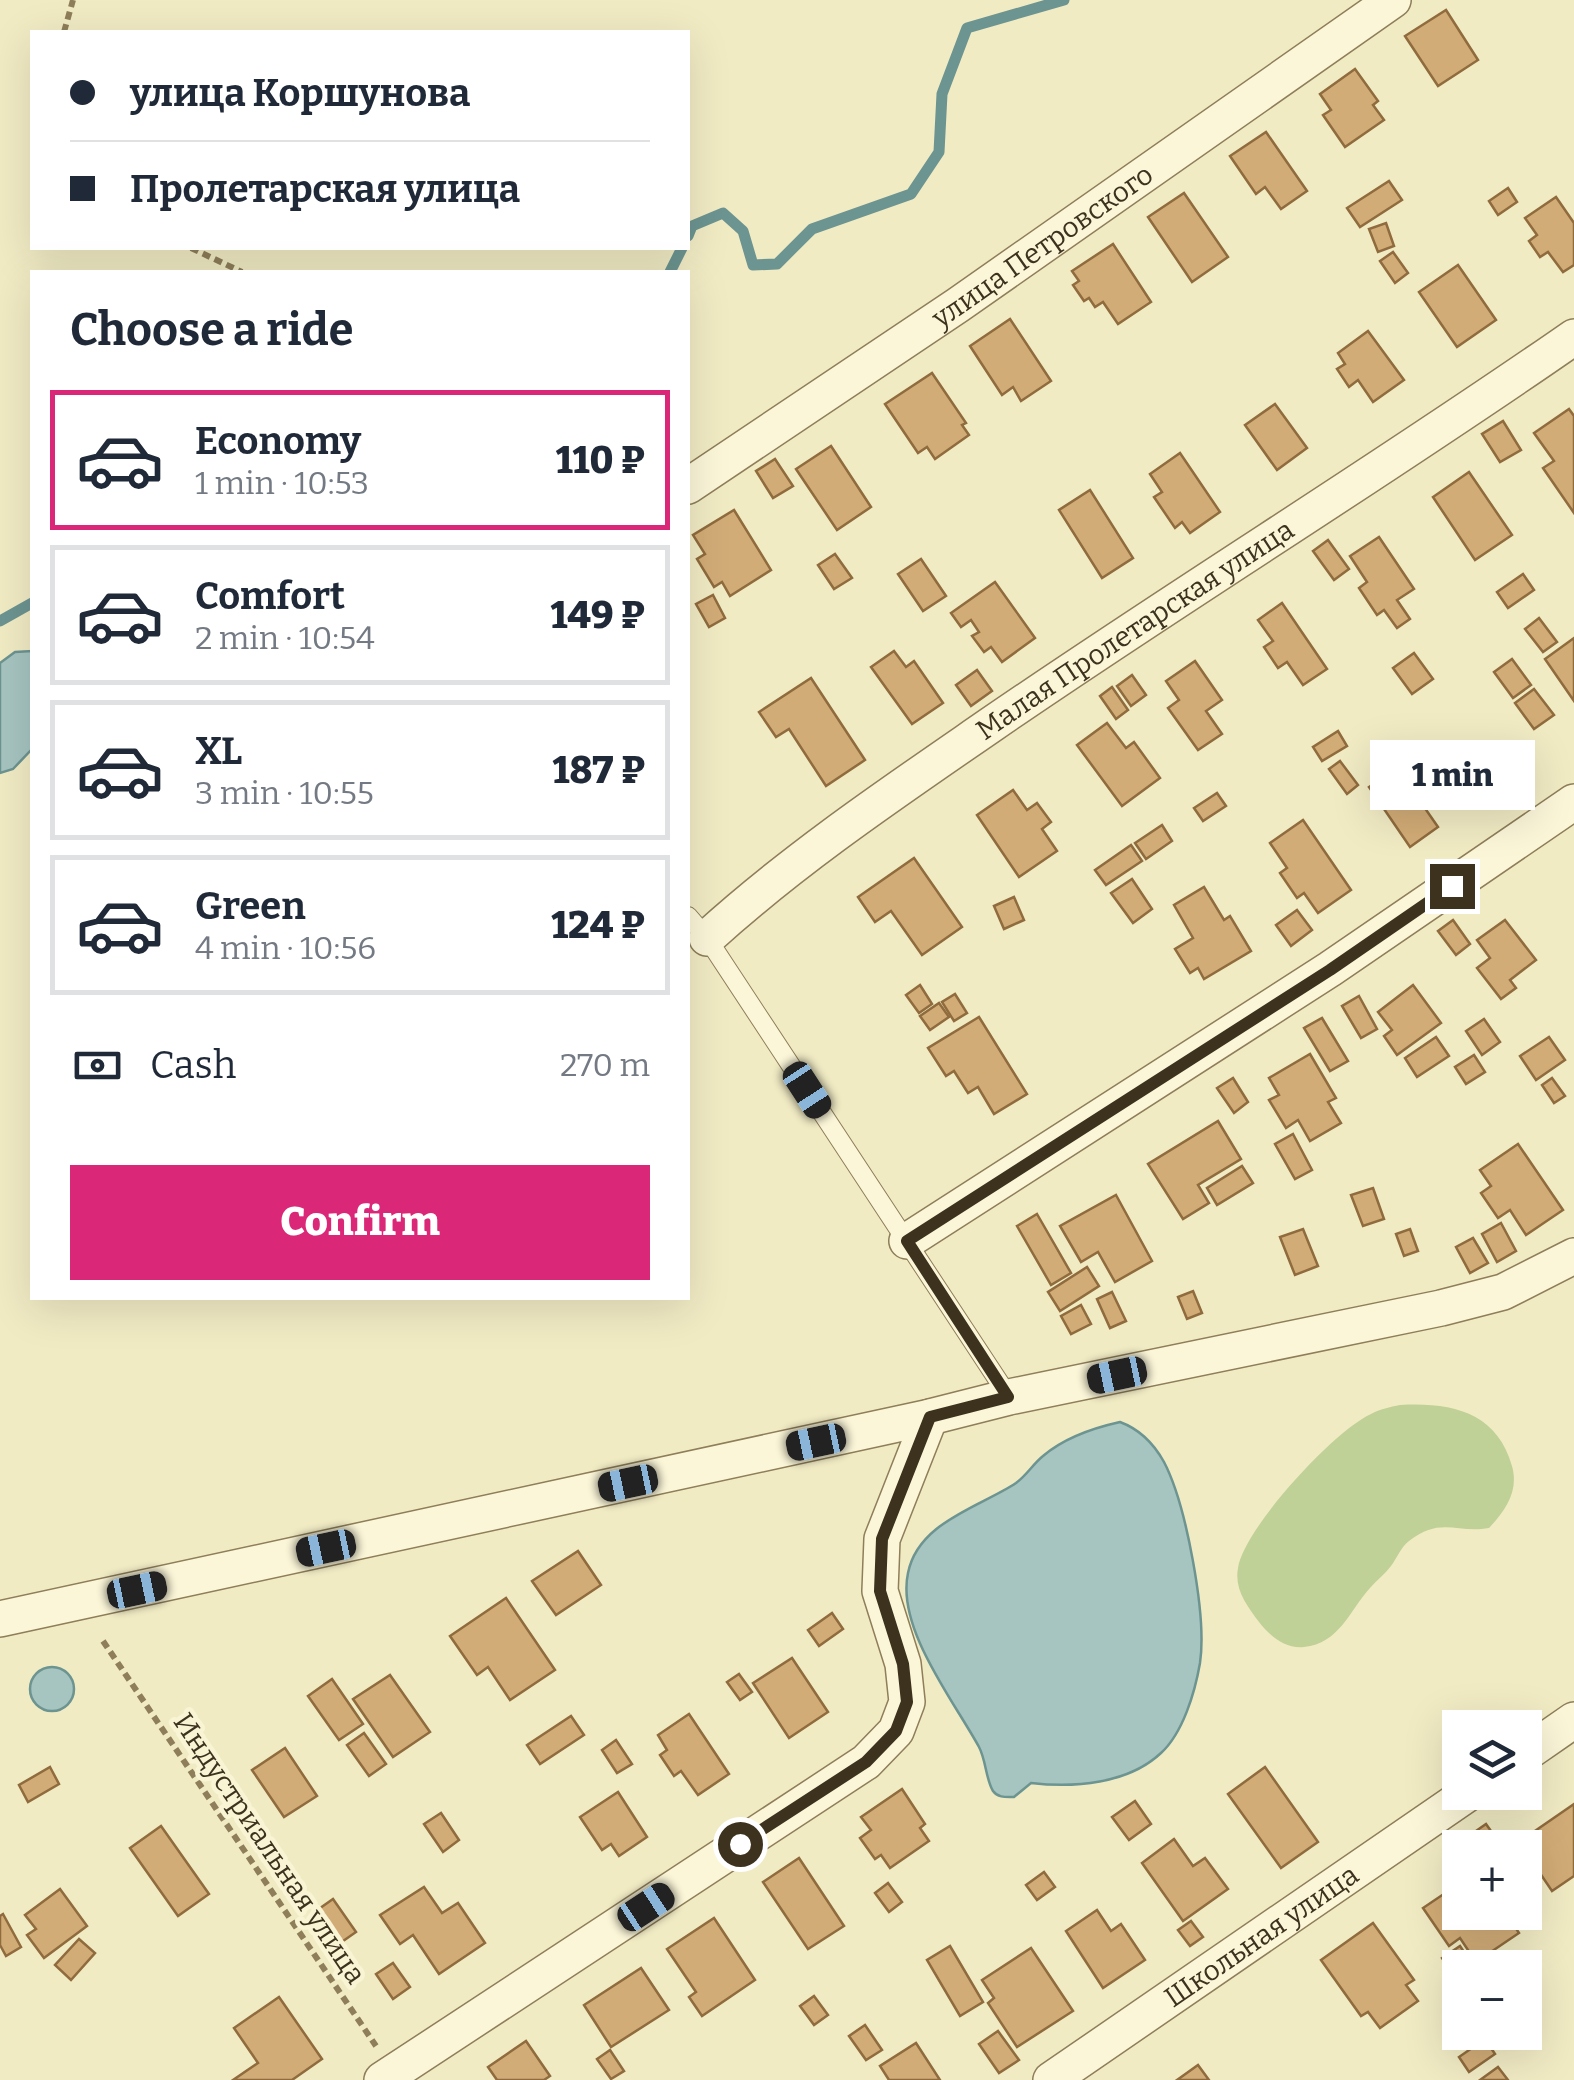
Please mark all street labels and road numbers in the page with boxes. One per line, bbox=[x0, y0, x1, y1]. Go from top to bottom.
street label: улица Петровского bbox=[925, 158, 1159, 335]
street label: Малая Пролетарская улица bbox=[970, 513, 1300, 747]
street label: Индустриальная улица bbox=[167, 1707, 373, 1990]
street label: Школьная улица bbox=[1158, 1858, 1365, 2014]

